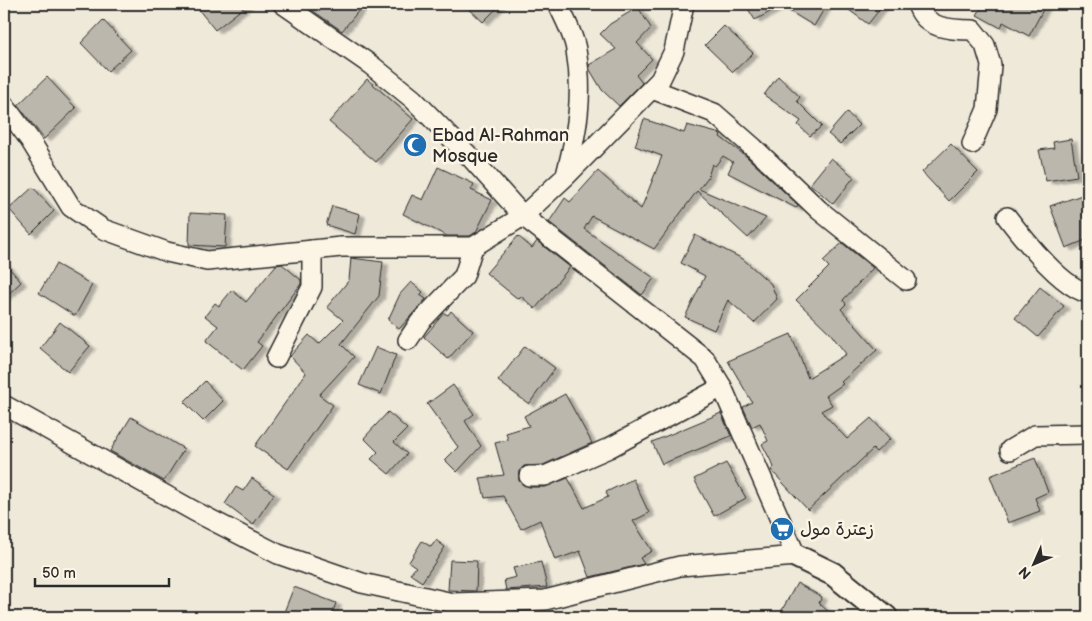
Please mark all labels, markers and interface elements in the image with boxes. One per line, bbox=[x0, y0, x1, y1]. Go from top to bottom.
place label: Ebad Al-Rahman Mosque bbox=[432, 125, 569, 167]
mosque icon: Ebad Al-Rahman Mosque bbox=[402, 132, 428, 158]
supermarket icon: زعترة مول bbox=[769, 516, 795, 542]
place label: زعترة مول bbox=[800, 519, 874, 540]
north arrow bbox=[1010, 538, 1060, 588]
scale bar bbox=[35, 556, 169, 588]
text: N bbox=[1015, 563, 1035, 583]
text: 50 m bbox=[42, 564, 76, 583]

